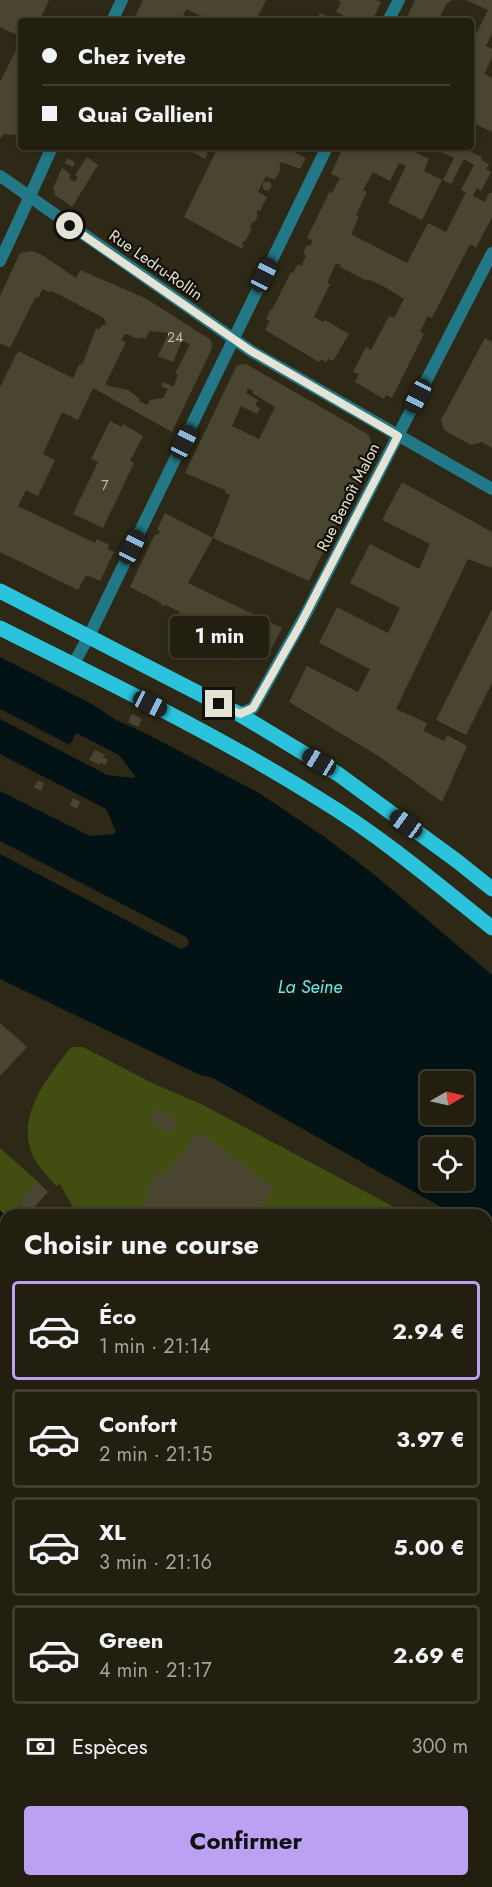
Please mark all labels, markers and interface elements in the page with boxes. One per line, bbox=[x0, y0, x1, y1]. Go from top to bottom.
text: Chez ivete bbox=[78, 40, 186, 72]
text: Quai Gallieni bbox=[78, 98, 213, 130]
route start bbox=[56, 212, 83, 239]
street label: Rue Ledru-Rollin bbox=[104, 224, 208, 306]
car bbox=[248, 255, 280, 295]
house number: 24 bbox=[167, 327, 183, 347]
car bbox=[402, 376, 434, 416]
car bbox=[168, 422, 200, 462]
street label: Rue Benoît Malon bbox=[311, 439, 385, 555]
house number: 7 bbox=[101, 475, 109, 495]
car bbox=[116, 527, 148, 567]
callout: 1 min bbox=[170, 617, 268, 659]
text: 1 min bbox=[195, 622, 244, 651]
car bbox=[130, 688, 170, 720]
route end bbox=[205, 690, 232, 717]
car bbox=[299, 745, 339, 779]
car bbox=[386, 806, 426, 842]
water label: La Seine bbox=[278, 974, 342, 1000]
north arrow bbox=[420, 1071, 474, 1125]
map controls bbox=[420, 1071, 474, 1191]
button: locate bbox=[420, 1137, 474, 1191]
text: Choisir une course bbox=[24, 1225, 259, 1264]
text: Éco bbox=[99, 1300, 136, 1332]
icon: car bbox=[27, 1304, 81, 1358]
text: 2.94 € bbox=[392, 1315, 465, 1347]
text: 1 min · 21:14 bbox=[99, 1332, 210, 1361]
text: Confort bbox=[99, 1408, 177, 1440]
icon: car bbox=[27, 1412, 81, 1466]
text: 3.97 € bbox=[396, 1423, 465, 1455]
text: 2 min · 21:15 bbox=[99, 1440, 212, 1469]
text: XL bbox=[99, 1516, 126, 1548]
icon: car bbox=[27, 1520, 81, 1574]
text: 5.00 € bbox=[394, 1531, 465, 1563]
text: 3 min · 21:16 bbox=[99, 1548, 212, 1577]
text: Green bbox=[99, 1624, 163, 1656]
icon: car bbox=[27, 1628, 81, 1682]
text: 2.69 € bbox=[393, 1639, 465, 1671]
text: 4 min · 21:17 bbox=[99, 1656, 212, 1685]
icon: cash bbox=[24, 1730, 57, 1763]
text: Espèces bbox=[72, 1730, 148, 1762]
text: 300 m bbox=[411, 1732, 468, 1761]
button: Confirmer bbox=[24, 1806, 468, 1875]

